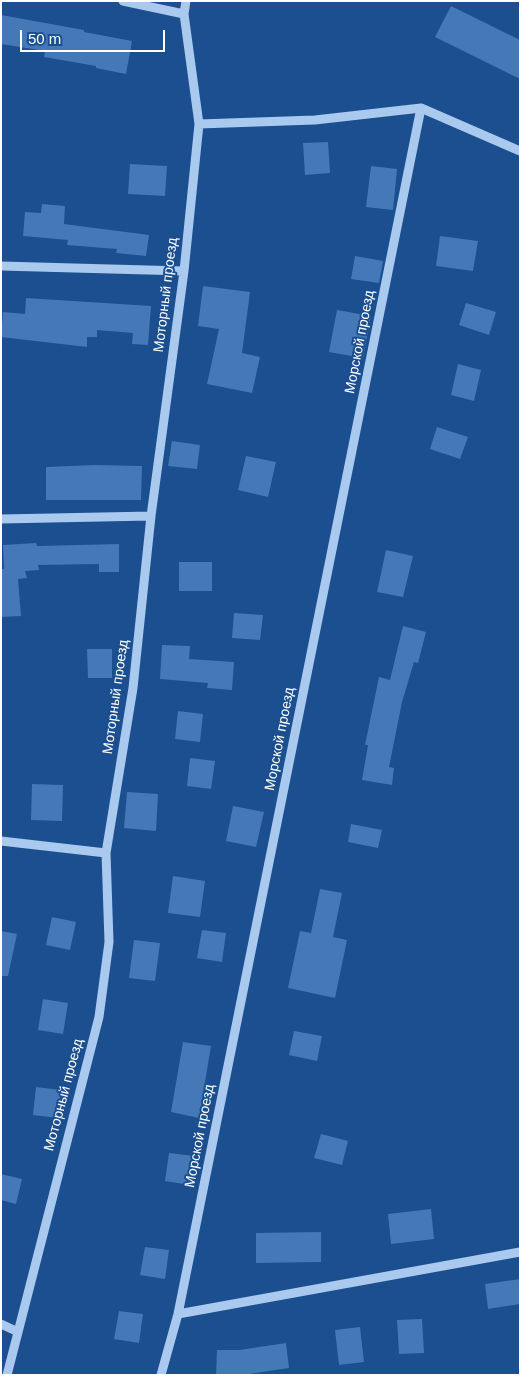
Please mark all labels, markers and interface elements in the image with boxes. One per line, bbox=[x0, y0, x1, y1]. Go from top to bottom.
scale bar bbox=[22, 20, 168, 52]
text: 50 m bbox=[28, 30, 61, 47]
street label: Моторный проезд bbox=[151, 237, 181, 353]
street label: Морской проезд bbox=[342, 289, 378, 395]
street label: Моторный проезд bbox=[100, 639, 132, 755]
street label: Морской проезд bbox=[262, 686, 298, 792]
street label: Моторный проезд bbox=[41, 1037, 87, 1153]
street label: Морской проезд bbox=[182, 1083, 218, 1189]

